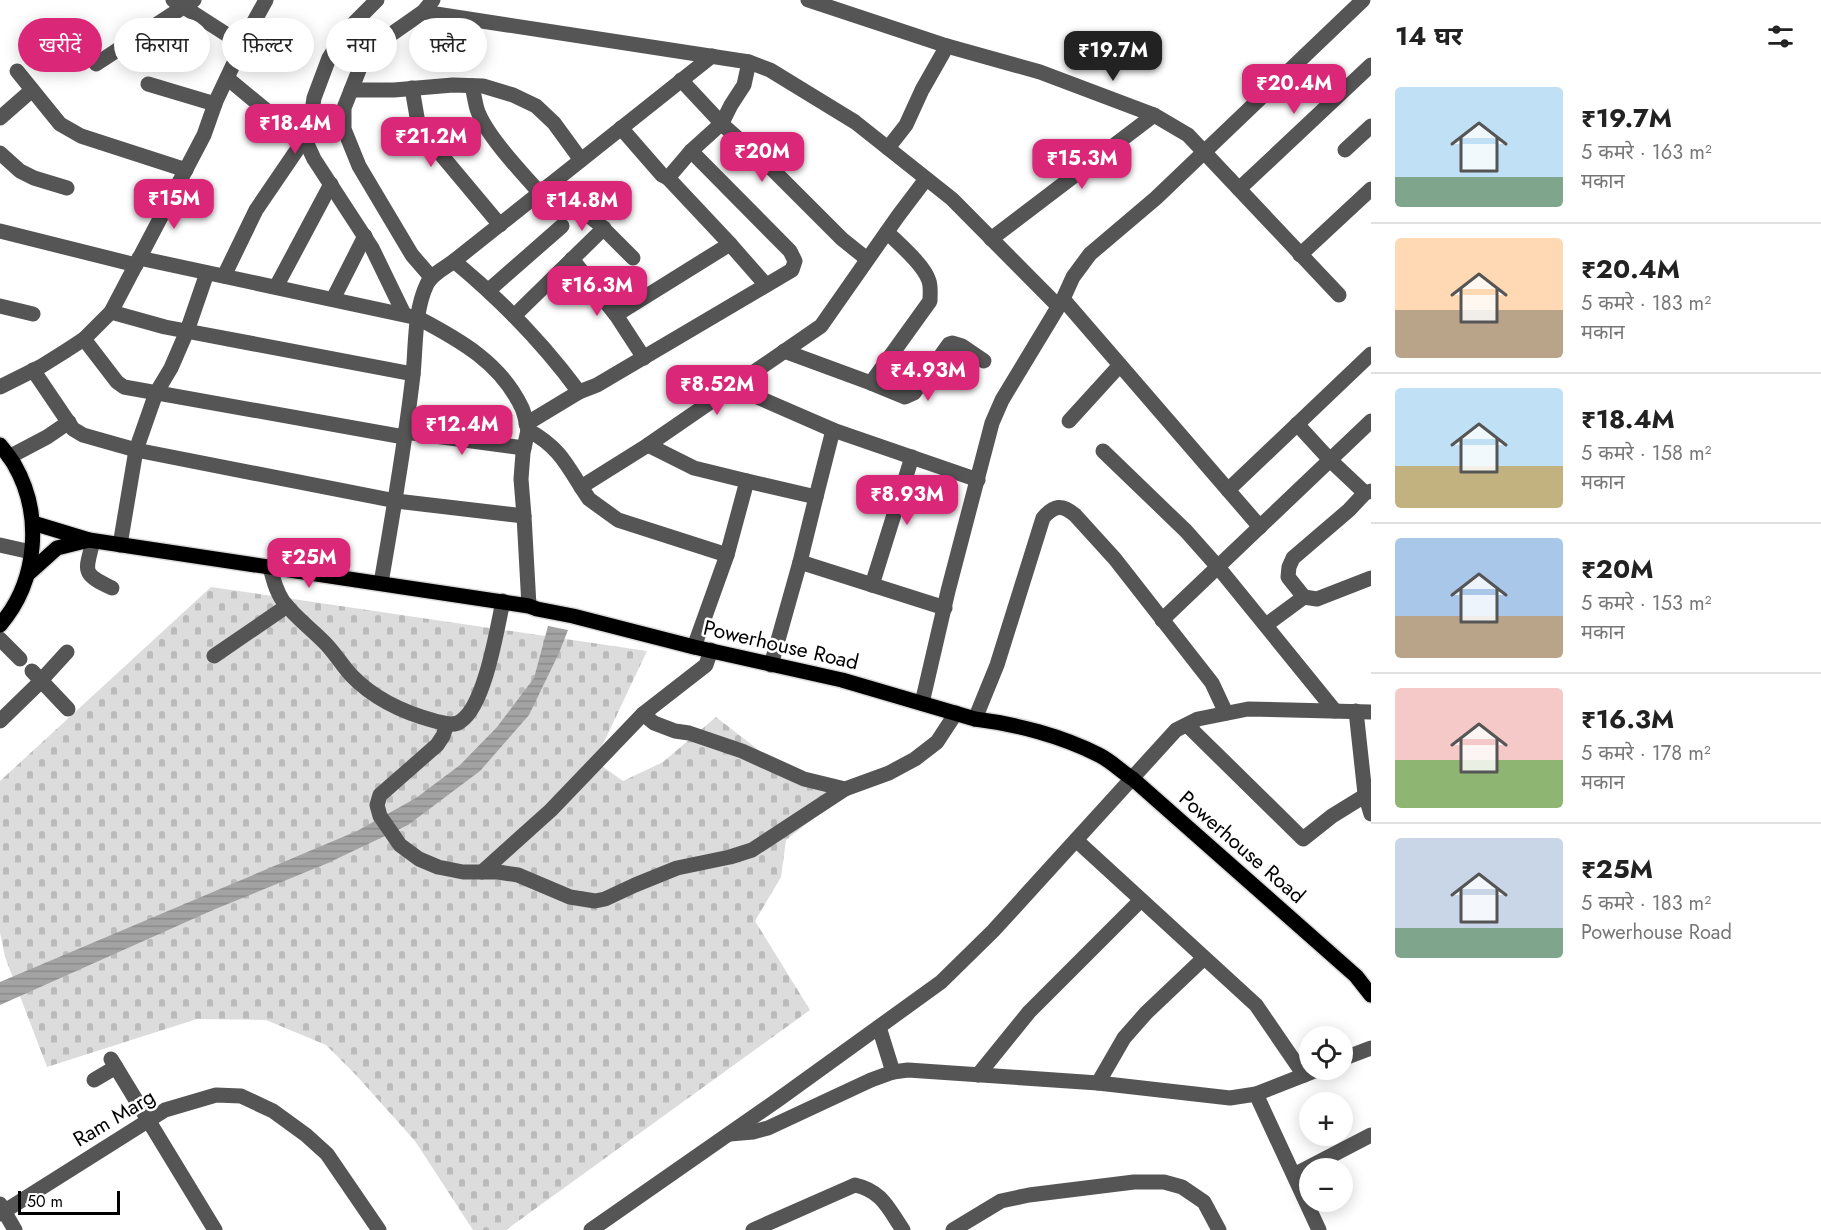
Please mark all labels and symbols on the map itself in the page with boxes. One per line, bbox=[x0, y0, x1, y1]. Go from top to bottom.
pin: ₹19.7M bbox=[1064, 31, 1162, 82]
pin: ₹20.4M bbox=[1245, 64, 1343, 115]
pin: ₹18.4M bbox=[246, 104, 344, 155]
pin: ₹21.2M bbox=[382, 117, 480, 168]
pin: ₹20M bbox=[726, 132, 798, 183]
pin: ₹15.3M bbox=[1033, 139, 1131, 190]
pin: ₹15M bbox=[138, 179, 210, 230]
pin: ₹14.8M bbox=[533, 181, 631, 232]
pin: ₹16.3M bbox=[548, 266, 646, 317]
pin: ₹4.93M bbox=[879, 351, 977, 402]
pin: ₹8.52M bbox=[668, 365, 766, 416]
pin: ₹12.4M bbox=[413, 405, 511, 456]
pin: ₹8.93M bbox=[858, 475, 956, 526]
pin: ₹25M bbox=[273, 538, 345, 589]
street label: Powerhouse Road bbox=[700, 613, 862, 677]
street label: Powerhouse Road bbox=[1172, 784, 1312, 910]
street label: Ram Marg bbox=[67, 1082, 161, 1154]
scale bar bbox=[18, 1188, 120, 1216]

